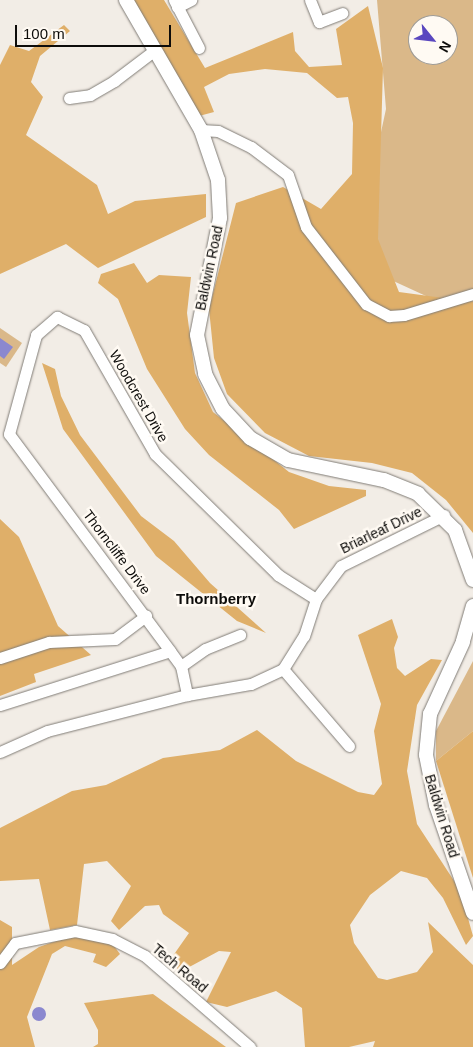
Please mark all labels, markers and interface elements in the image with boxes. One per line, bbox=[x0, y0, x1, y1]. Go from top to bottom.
scale bar bbox=[18, 15, 174, 47]
north arrow bbox=[408, 15, 458, 65]
text: 100 m bbox=[23, 25, 65, 42]
text: N bbox=[436, 38, 455, 55]
street label: Baldwin Road bbox=[192, 224, 226, 312]
street label: Woodcrest Drive bbox=[106, 347, 172, 445]
street label: Briarleaf Drive bbox=[337, 503, 425, 557]
street label: Thorncliffe Drive bbox=[80, 506, 154, 598]
district label: Thornberry bbox=[176, 590, 256, 608]
street label: Baldwin Road bbox=[421, 772, 463, 860]
street label: Tech Road bbox=[149, 940, 211, 996]

